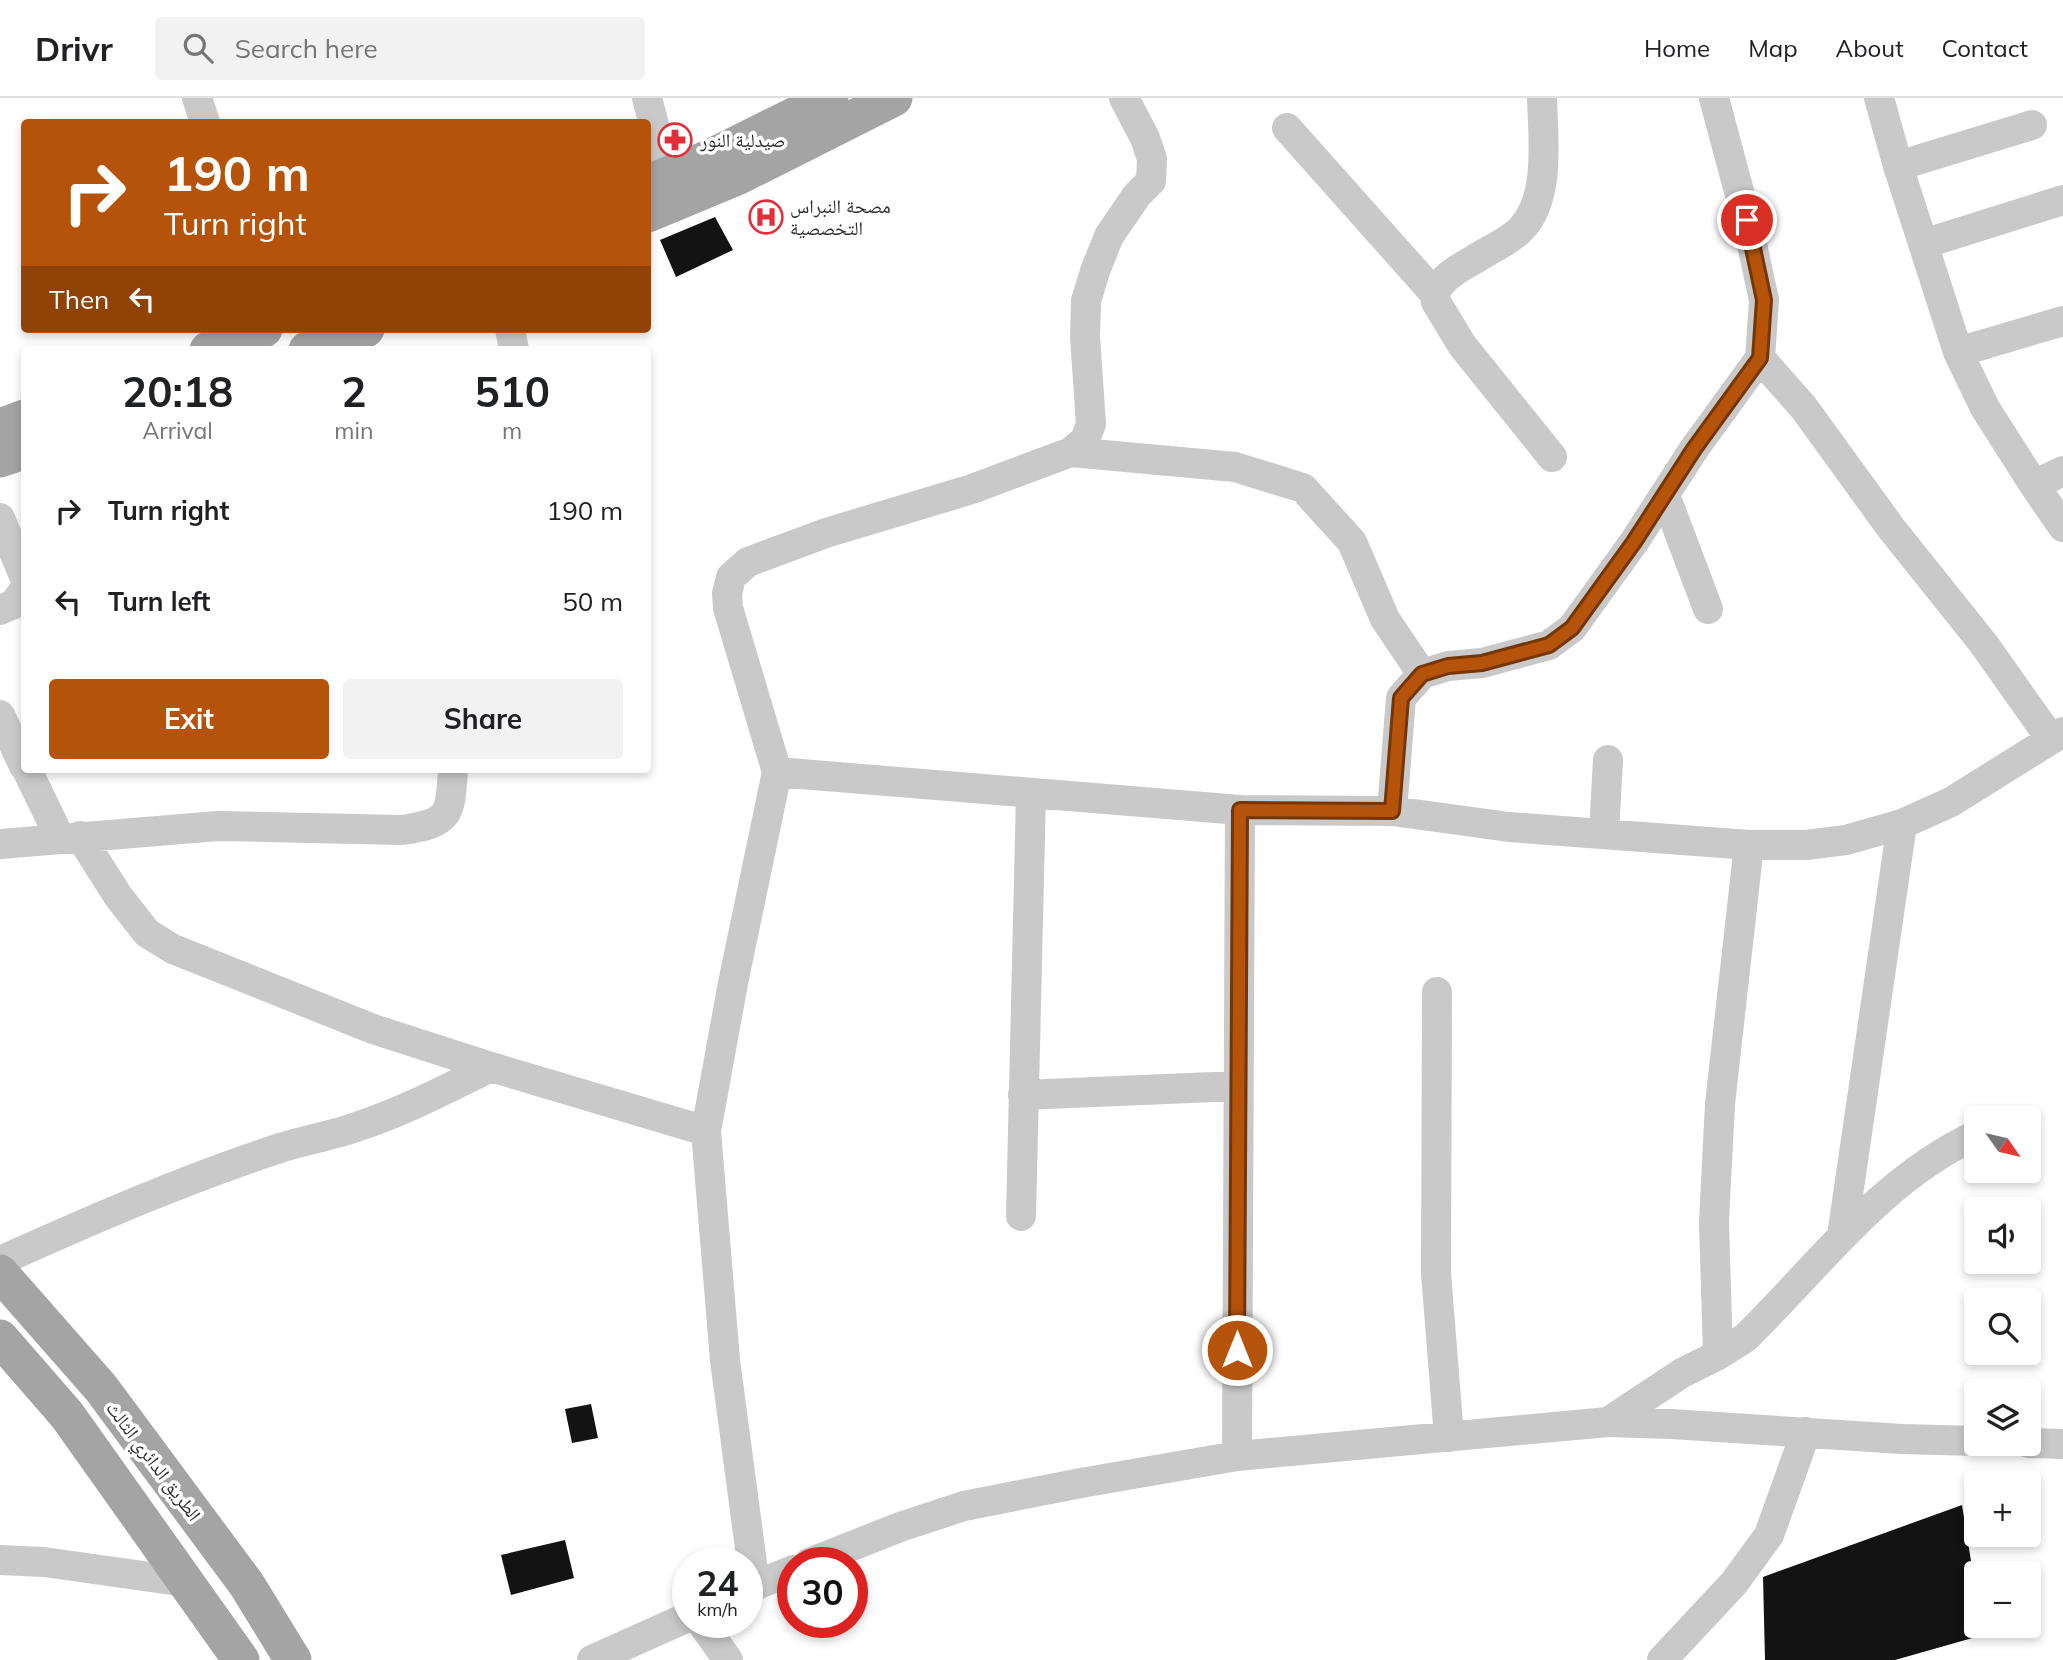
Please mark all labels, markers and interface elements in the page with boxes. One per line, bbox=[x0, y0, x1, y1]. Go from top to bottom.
search box bbox=[155, 17, 645, 80]
text: Drivr bbox=[35, 28, 113, 69]
icon: search bbox=[179, 29, 217, 67]
text: Search here bbox=[235, 32, 378, 65]
text: Home bbox=[1644, 33, 1710, 63]
text: Map bbox=[1748, 33, 1798, 63]
text: About bbox=[1836, 33, 1904, 63]
text: Contact bbox=[1942, 33, 2028, 63]
pharmacy icon: صيدلية النور bbox=[656, 121, 694, 159]
place label: صيدلية النور bbox=[699, 128, 786, 152]
text: 190 m bbox=[164, 142, 310, 203]
icon: right bbox=[49, 147, 140, 238]
pin bbox=[1717, 190, 1777, 250]
place label: مصحة النبراس التخصصية bbox=[790, 194, 891, 240]
hospital icon: مصحة النبراس التخصصية bbox=[747, 198, 785, 236]
icon: arrive bbox=[1728, 201, 1766, 239]
text: Turn right bbox=[164, 203, 307, 243]
icon: left bbox=[123, 280, 161, 318]
text: Then bbox=[49, 283, 109, 316]
text: 20:18 bbox=[122, 365, 233, 418]
text: 2 bbox=[341, 365, 366, 418]
text: 510 bbox=[474, 365, 550, 418]
text: Arrival bbox=[142, 416, 213, 445]
text: min bbox=[334, 416, 373, 445]
text: m bbox=[502, 416, 522, 445]
icon: right bbox=[49, 492, 87, 530]
text: Turn right bbox=[108, 494, 229, 527]
text: 190 m bbox=[547, 494, 623, 527]
icon: left bbox=[49, 583, 87, 621]
text: Turn left bbox=[108, 585, 210, 618]
text: 50 m bbox=[562, 585, 623, 618]
button: Exit bbox=[49, 679, 329, 759]
button: Share bbox=[343, 679, 623, 759]
north arrow bbox=[1964, 1106, 2040, 1183]
map controls bbox=[1964, 1106, 2041, 1638]
button: sound bbox=[1964, 1197, 2041, 1274]
button: search bbox=[1964, 1288, 2041, 1365]
position arrow bbox=[1200, 1313, 1274, 1387]
button: layers bbox=[1964, 1379, 2041, 1456]
street label: الطريق الدائري الثالث bbox=[98, 1397, 207, 1528]
button: + bbox=[1964, 1470, 2041, 1547]
speed limit sign: 30 bbox=[777, 1547, 868, 1638]
text: 24 bbox=[696, 1561, 739, 1605]
button: − bbox=[1964, 1561, 2041, 1638]
text: km/h bbox=[697, 1598, 738, 1621]

